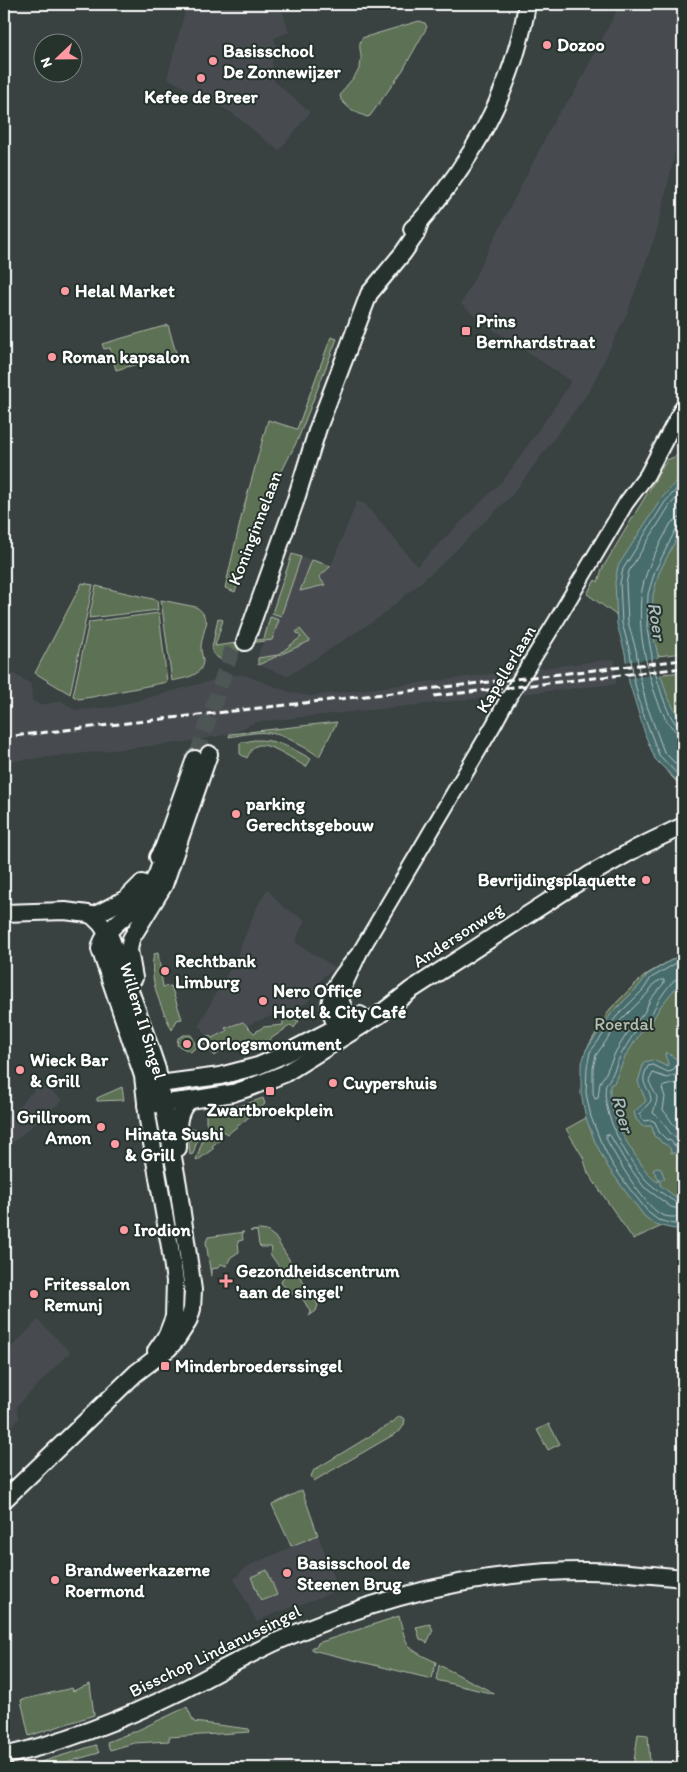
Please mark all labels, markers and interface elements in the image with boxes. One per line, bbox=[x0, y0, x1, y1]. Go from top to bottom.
north arrow bbox=[32, 32, 82, 82]
place label: Dozoo bbox=[557, 34, 605, 56]
marker: Dozoo bbox=[541, 39, 553, 51]
place label: Basisschool De Zonnewijzer bbox=[223, 40, 341, 83]
text: N bbox=[37, 55, 56, 70]
marker: Basisschool De Zonnewijzer bbox=[207, 55, 219, 67]
marker: Kefee de Breer bbox=[195, 72, 207, 84]
place label: Kefee de Breer bbox=[144, 86, 259, 108]
place label: Helal Market bbox=[75, 280, 175, 302]
marker: Helal Market bbox=[59, 285, 71, 297]
place label: Prins Bernhardstraat bbox=[476, 310, 596, 353]
marker: Prins Bernhardstraat bbox=[460, 325, 472, 337]
place label: Roman kapsalon bbox=[62, 346, 190, 368]
marker: Roman kapsalon bbox=[46, 351, 58, 363]
street label: Koninginnelaan bbox=[223, 468, 287, 588]
water label: Roer bbox=[643, 601, 672, 644]
street label: Kapellerlaan bbox=[471, 621, 541, 717]
place label: parking Gerechtsgebouw bbox=[245, 793, 375, 836]
marker: parking Gerechtsgebouw bbox=[230, 808, 242, 820]
place label: Bevrijdingsplaquette bbox=[478, 869, 636, 891]
marker: Bevrijdingsplaquette bbox=[640, 874, 652, 886]
street label: Andersonweg bbox=[408, 897, 508, 973]
place label: Rechtbank Limburg bbox=[175, 950, 257, 993]
street label: Willem II Singel bbox=[115, 960, 171, 1082]
marker: Rechtbank Limburg bbox=[159, 965, 171, 977]
place label: Nero Office Hotel & City Café bbox=[273, 980, 407, 1023]
marker: Nero Office Hotel & City Café bbox=[257, 995, 269, 1007]
park label: Roerdal bbox=[594, 1013, 654, 1035]
place label: Oorlogsmonument bbox=[197, 1033, 342, 1055]
marker: Oorlogsmonument bbox=[181, 1038, 193, 1050]
place label: Wieck Bar & Grill bbox=[30, 1049, 109, 1092]
marker: Wieck Bar & Grill bbox=[14, 1064, 26, 1076]
place label: Cuypershuis bbox=[343, 1072, 437, 1094]
marker: Cuypershuis bbox=[327, 1077, 339, 1089]
marker: Zwartbroekplein bbox=[264, 1085, 276, 1097]
water label: Roer bbox=[607, 1093, 640, 1138]
place label: Zwartbroekplein bbox=[207, 1099, 334, 1121]
place label: Grillroom Amon bbox=[17, 1106, 91, 1149]
marker: Grillroom Amon bbox=[95, 1121, 107, 1133]
place label: Hinata Sushi & Grill bbox=[125, 1123, 224, 1166]
marker: Hinata Sushi & Grill bbox=[109, 1138, 121, 1150]
place label: Irodion bbox=[134, 1219, 191, 1241]
marker: Irodion bbox=[118, 1224, 130, 1236]
place label: Gezondheidscentrum 'aan de singel' bbox=[236, 1260, 400, 1303]
place label: Fritessalon Remunj bbox=[44, 1273, 131, 1316]
marker: Gezondheidscentrum 'aan de singel' bbox=[220, 1275, 232, 1287]
marker: Fritessalon Remunj bbox=[28, 1288, 40, 1300]
place label: Minderbroederssingel bbox=[175, 1355, 343, 1377]
marker: Minderbroederssingel bbox=[159, 1360, 171, 1372]
place label: Basisschool de Steenen Brug bbox=[297, 1552, 411, 1595]
place label: Brandweerkazerne Roermond bbox=[65, 1559, 210, 1602]
marker: Basisschool de Steenen Brug bbox=[281, 1567, 293, 1579]
marker: Brandweerkazerne Roermond bbox=[49, 1574, 61, 1586]
street label: Bisschop Lindanussingel bbox=[126, 1600, 304, 1702]

